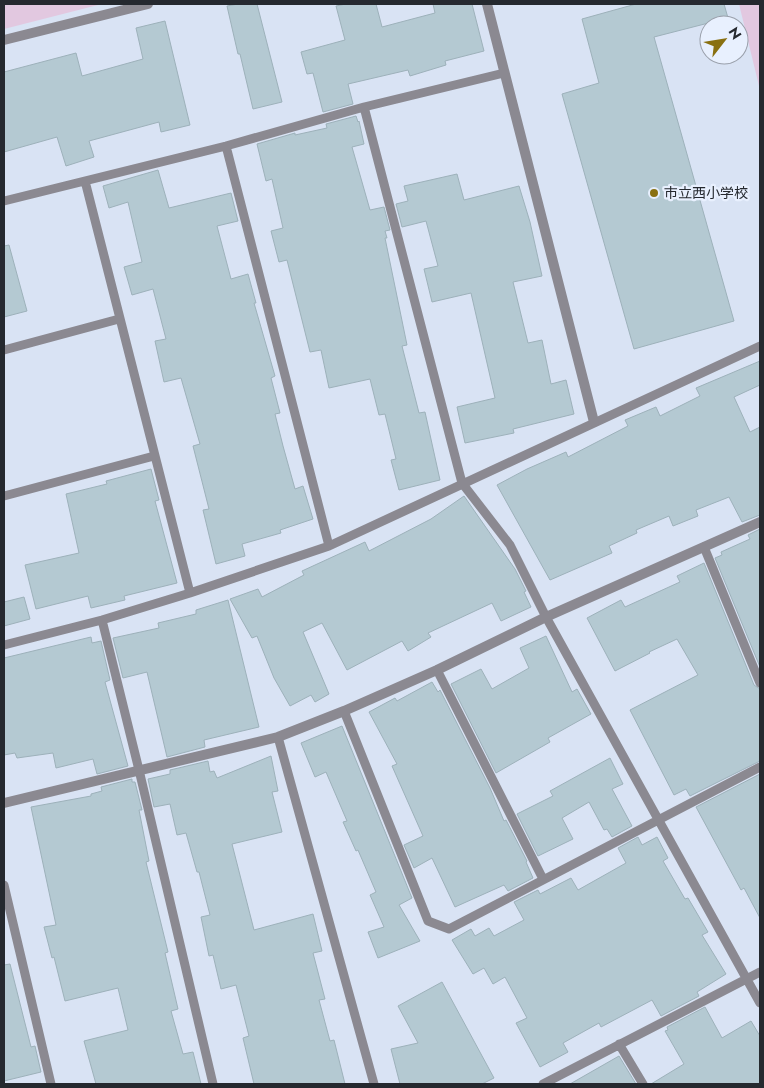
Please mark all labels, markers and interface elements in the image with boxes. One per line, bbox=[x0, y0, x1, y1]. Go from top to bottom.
north arrow bbox=[699, 15, 749, 65]
text: N bbox=[724, 23, 747, 43]
place label: 市立西小学校 bbox=[664, 183, 748, 203]
marker: 市立西小学校 bbox=[648, 187, 660, 199]

